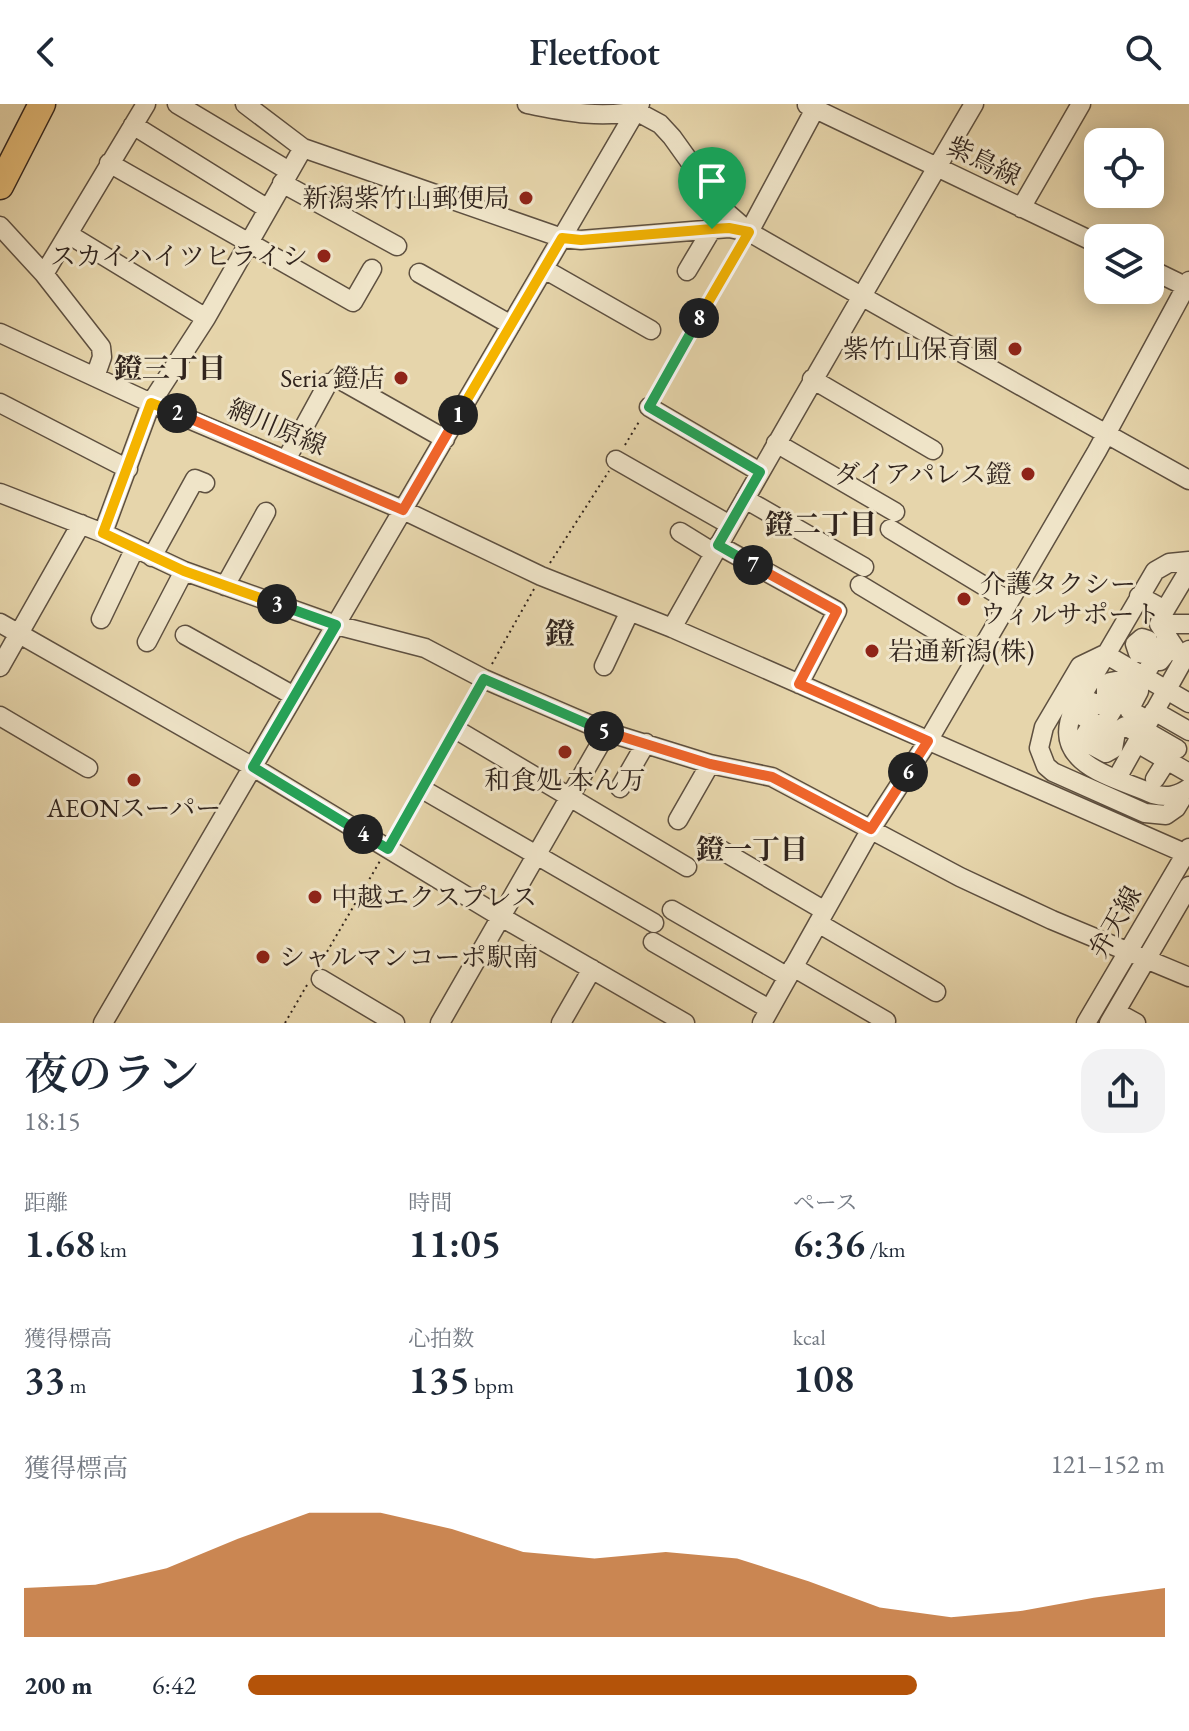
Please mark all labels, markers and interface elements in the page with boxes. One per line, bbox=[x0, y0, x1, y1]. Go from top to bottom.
text: Fleetfoot bbox=[529, 29, 660, 76]
icon: back bbox=[24, 30, 68, 74]
icon: search bbox=[1121, 30, 1165, 74]
map controls bbox=[1084, 128, 1164, 304]
button: locate bbox=[1084, 128, 1164, 208]
street label: 紫鳥線 bbox=[941, 129, 1027, 193]
pin bbox=[678, 147, 746, 229]
icon: arrive bbox=[690, 159, 734, 203]
place label: 新潟紫竹山郵便局 bbox=[302, 181, 510, 215]
marker: 新潟紫竹山郵便局 bbox=[517, 189, 535, 207]
button: layers bbox=[1084, 224, 1164, 304]
place label: スカイハイツヒライシ bbox=[50, 239, 308, 273]
marker: スカイハイツヒライシ bbox=[315, 247, 333, 265]
pin: 8 bbox=[679, 298, 719, 338]
text: 8 bbox=[693, 303, 705, 332]
place label: 紫竹山保育園 bbox=[843, 332, 999, 366]
marker: 紫竹山保育園 bbox=[1006, 340, 1024, 358]
district label: 鐙三丁目 bbox=[114, 350, 226, 386]
place label: Seria 鐙店 bbox=[280, 361, 385, 395]
marker: Seria 鐙店 bbox=[392, 369, 410, 387]
street label: 網川原線 bbox=[222, 391, 332, 463]
pin: 2 bbox=[157, 393, 197, 433]
pin: 1 bbox=[438, 395, 478, 435]
text: 2 bbox=[171, 398, 183, 427]
text: 1 bbox=[452, 400, 464, 429]
place label: ダイアパレス鐙 bbox=[834, 457, 1012, 491]
marker: ダイアパレス鐙 bbox=[1019, 465, 1037, 483]
district label: 鐙二丁目 bbox=[765, 506, 877, 542]
pin: 7 bbox=[733, 545, 773, 585]
text: 7 bbox=[747, 550, 759, 579]
place label: 介護タクシー ウィルサポート bbox=[980, 567, 1160, 631]
pin: 3 bbox=[257, 584, 297, 624]
text: 3 bbox=[271, 589, 283, 618]
marker: 介護タクシー ウィルサポート bbox=[955, 590, 973, 608]
district label: 鐙 bbox=[545, 614, 575, 653]
place label: 岩通新潟(株) bbox=[888, 634, 1034, 668]
marker: 岩通新潟(株) bbox=[863, 642, 881, 660]
pin: 5 bbox=[584, 711, 624, 751]
text: 5 bbox=[598, 716, 610, 745]
marker: 和食処 本ん万 bbox=[556, 743, 574, 761]
pin: 6 bbox=[888, 752, 928, 792]
text: 6 bbox=[902, 757, 914, 786]
place label: 和食処 本ん万 bbox=[484, 763, 646, 797]
marker: AEONスーパー bbox=[125, 771, 143, 789]
place label: AEONスーパー bbox=[46, 791, 221, 825]
pin: 4 bbox=[343, 814, 383, 854]
text: 4 bbox=[357, 819, 369, 848]
district label: 鐙一丁目 bbox=[696, 831, 808, 867]
place label: 中越エクスプレス bbox=[331, 880, 537, 914]
street label: 弁天線 bbox=[1081, 880, 1149, 964]
marker: 中越エクスプレス bbox=[306, 888, 324, 906]
place label: シャルマンコーポ駅南 bbox=[279, 940, 538, 974]
marker: シャルマンコーポ駅南 bbox=[254, 948, 272, 966]
text: 夜のラン bbox=[24, 1045, 200, 1102]
button: share bbox=[1081, 1049, 1165, 1133]
text: 18:15 bbox=[24, 1104, 80, 1138]
text: 距離 bbox=[24, 1188, 68, 1217]
text: 時間 bbox=[408, 1188, 452, 1217]
text: ペース bbox=[793, 1188, 858, 1217]
text: 1.68 bbox=[24, 1217, 95, 1269]
text: 11:05 bbox=[408, 1217, 501, 1269]
text: 6:36 bbox=[793, 1217, 865, 1269]
text: km bbox=[95, 1235, 127, 1264]
text: /km bbox=[865, 1235, 906, 1264]
text: kcal bbox=[793, 1323, 826, 1352]
text: 獲得標高 bbox=[24, 1324, 112, 1353]
text: 心拍数 bbox=[408, 1324, 474, 1353]
text: 108 bbox=[793, 1352, 854, 1404]
text: 33 bbox=[24, 1353, 65, 1405]
text: 135 bbox=[408, 1353, 470, 1405]
text: m bbox=[65, 1371, 87, 1400]
text: bpm bbox=[470, 1371, 514, 1400]
text: 121–152 m bbox=[1050, 1447, 1165, 1481]
text: 獲得標高 bbox=[24, 1451, 128, 1485]
text: 200 m bbox=[24, 1668, 92, 1702]
text: 6:42 bbox=[152, 1668, 196, 1702]

